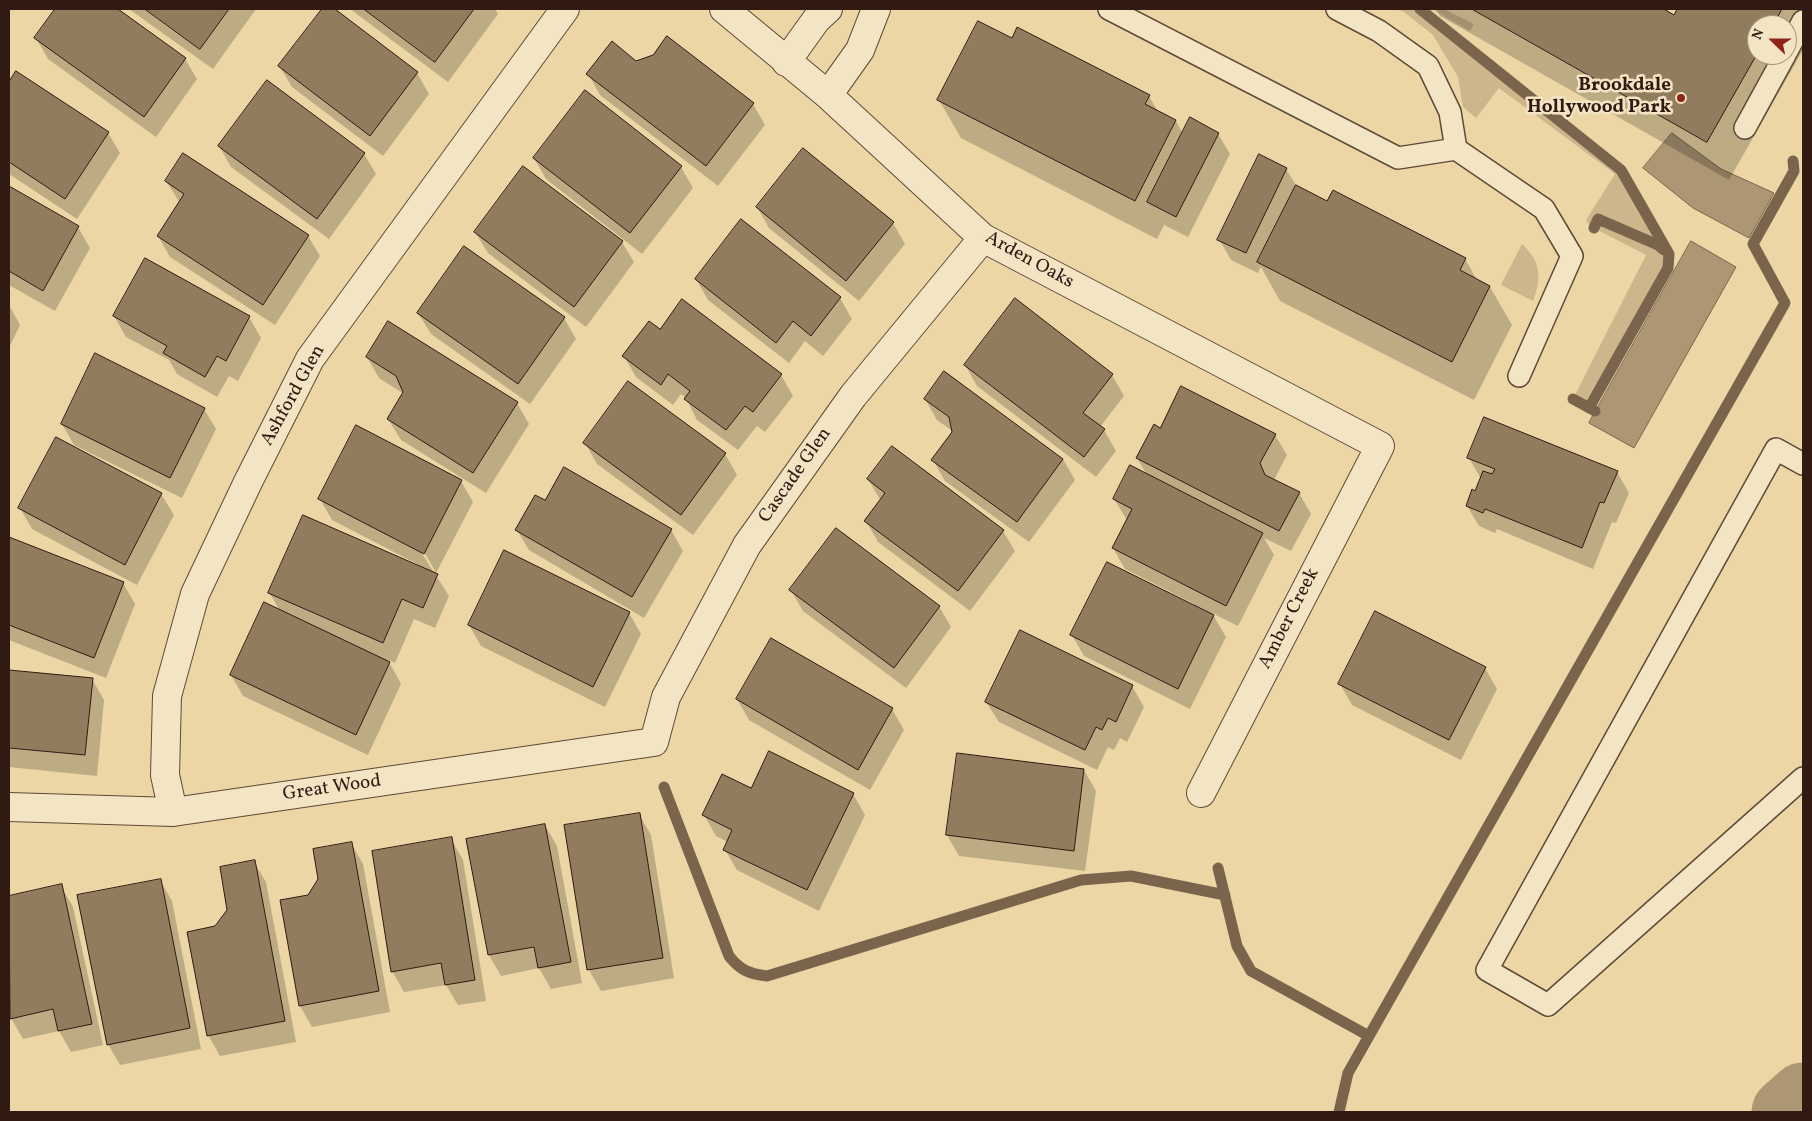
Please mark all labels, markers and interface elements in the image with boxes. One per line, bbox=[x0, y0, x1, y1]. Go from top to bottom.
north arrow bbox=[1747, 15, 1797, 65]
text: N bbox=[1748, 26, 1769, 43]
place label: Brookdale Hollywood Park bbox=[1527, 76, 1671, 120]
marker: Brookdale Hollywood Park bbox=[1675, 92, 1687, 104]
street label: Arden Oaks bbox=[981, 227, 1077, 295]
street label: Ashford Glen bbox=[257, 342, 331, 450]
street label: Cascade Glen bbox=[755, 424, 837, 528]
street label: Amber Creek bbox=[1255, 565, 1325, 673]
street label: Great Wood bbox=[281, 771, 383, 807]

